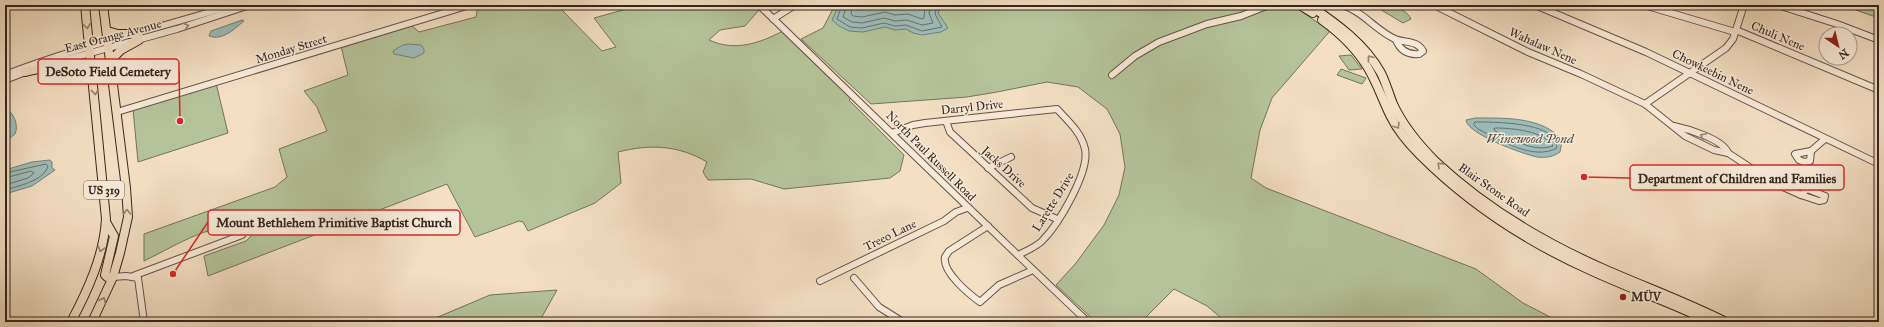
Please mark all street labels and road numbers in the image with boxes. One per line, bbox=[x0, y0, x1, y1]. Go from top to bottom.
street label: East Orange Avenue bbox=[63, 16, 163, 57]
street label: Chuli Nene bbox=[1749, 18, 1807, 54]
street label: Wahalaw Nene bbox=[1507, 25, 1579, 67]
street label: Monday Street bbox=[254, 31, 329, 66]
street label: Chowkeebin Nene bbox=[1670, 46, 1756, 98]
street label: Darryl Drive bbox=[940, 97, 1004, 117]
street label: North Paul Russell Road bbox=[883, 108, 979, 204]
street label: Jacks Drive bbox=[977, 142, 1029, 191]
street label: Blair Stone Road bbox=[1456, 160, 1532, 220]
street label: Larette Drive bbox=[1029, 170, 1077, 234]
road number: US 319 bbox=[84, 181, 124, 199]
street label: Treeo Lane bbox=[862, 216, 918, 254]

